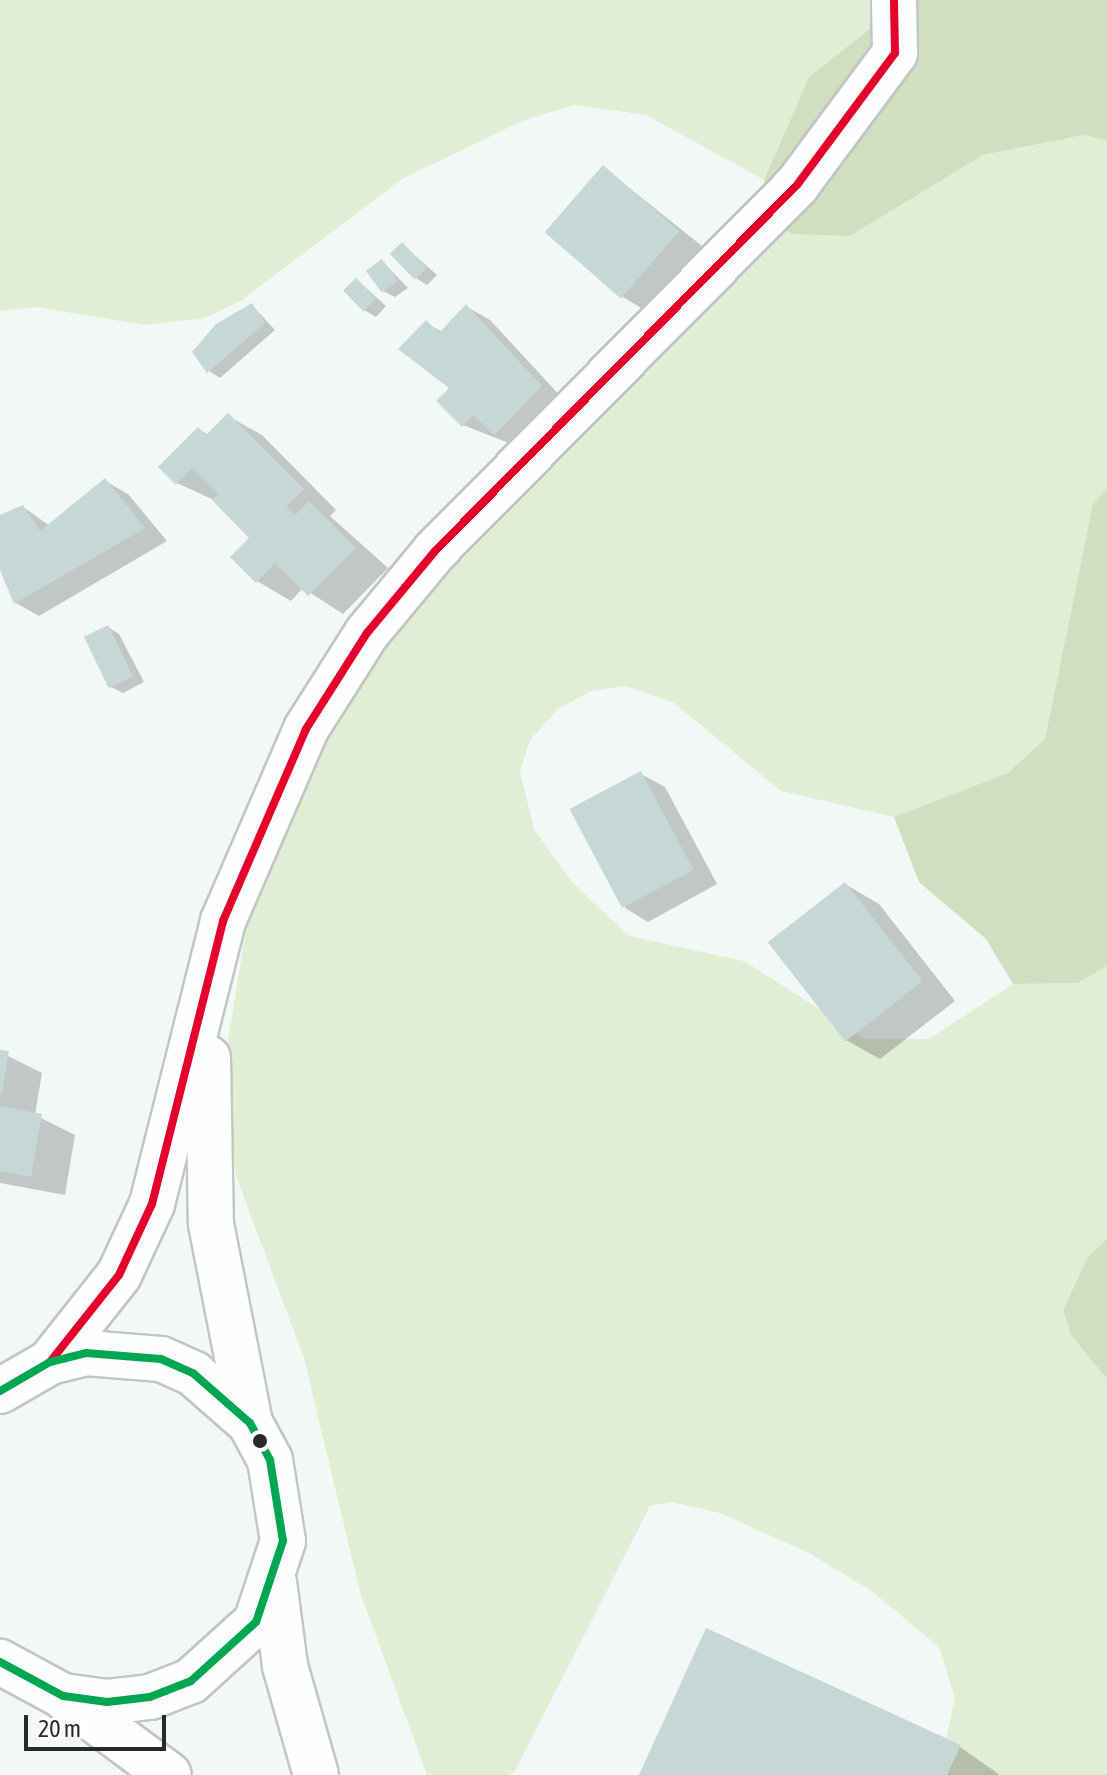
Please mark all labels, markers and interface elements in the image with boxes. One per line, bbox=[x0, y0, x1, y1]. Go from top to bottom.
unlabelled marker bbox=[252, 1433, 268, 1449]
scale bar bbox=[28, 1699, 170, 1749]
text: 20 m bbox=[38, 1715, 81, 1742]

